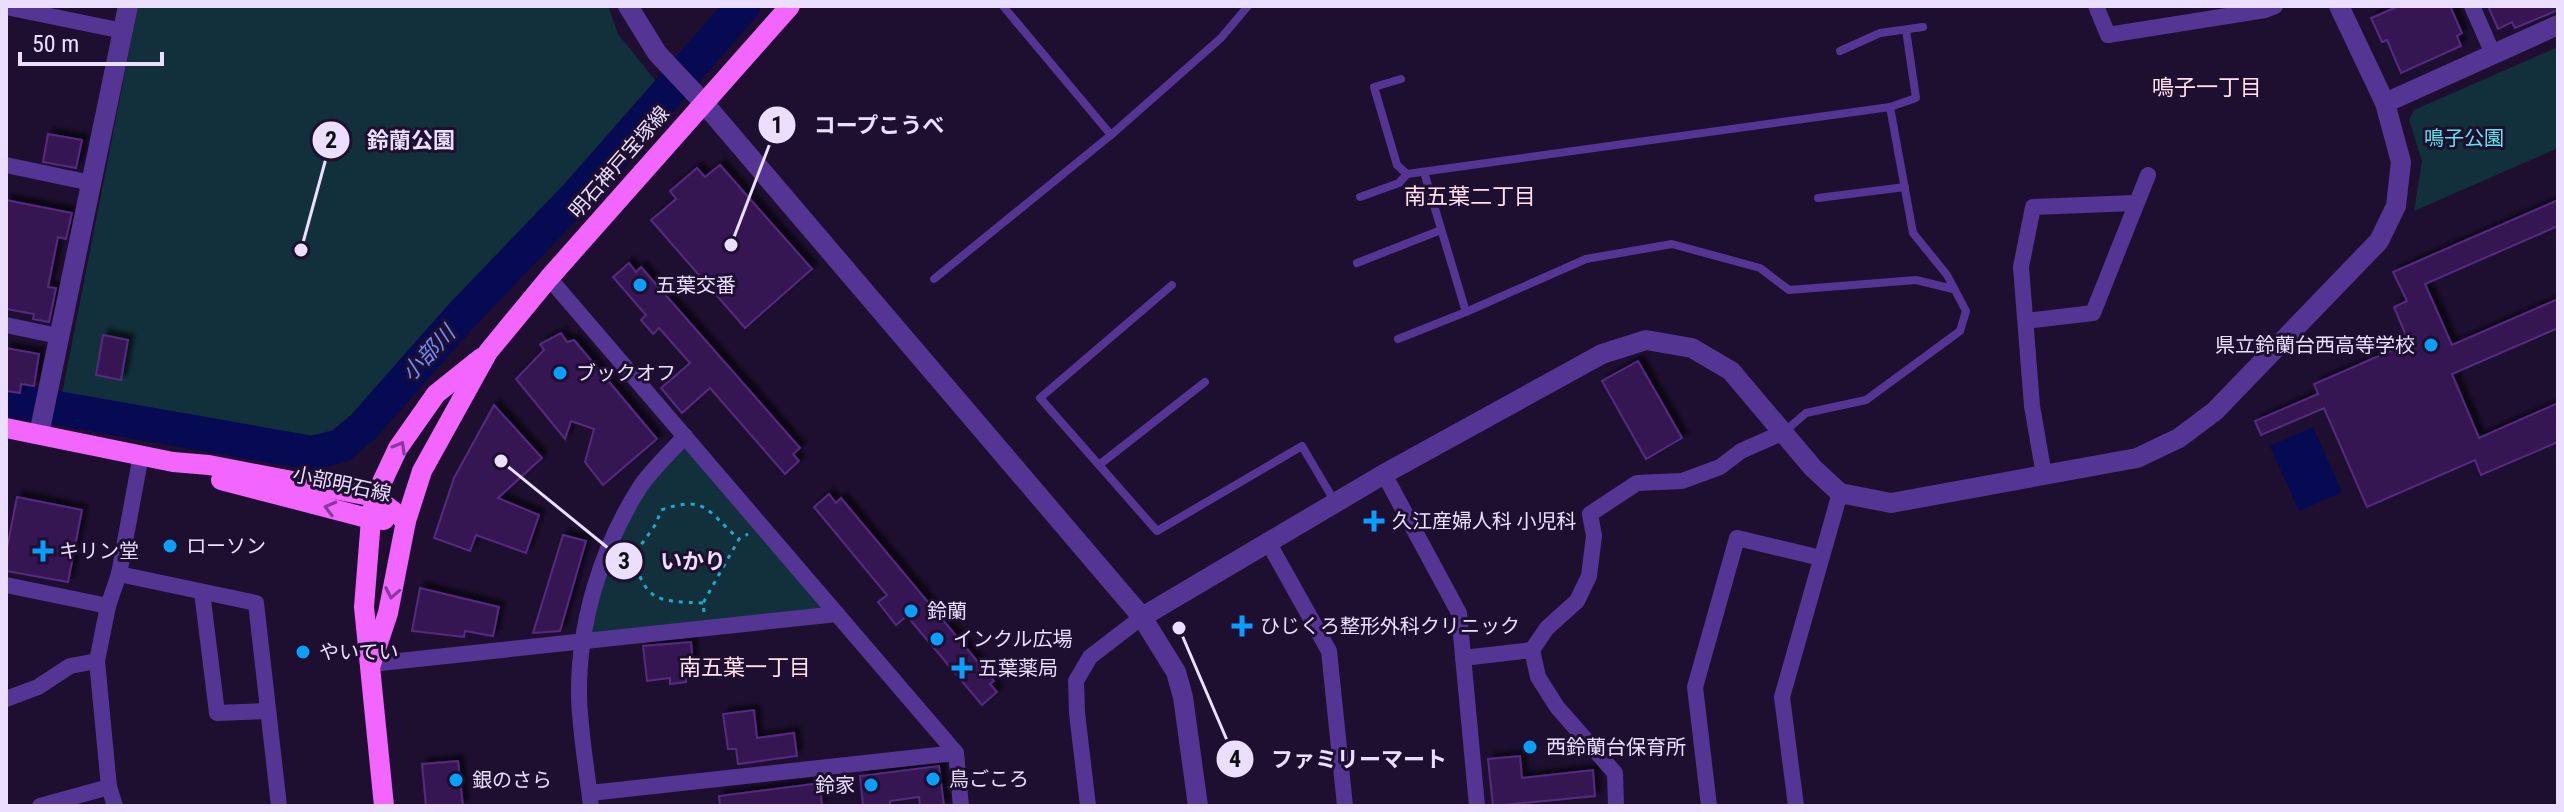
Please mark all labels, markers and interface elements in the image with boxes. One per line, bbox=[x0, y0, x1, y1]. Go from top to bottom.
scale bar bbox=[20, 16, 162, 66]
text: 50 m bbox=[32, 30, 79, 58]
district label: 鳴子一丁目 bbox=[2152, 75, 2262, 100]
street label: 明石神戸宝塚線 bbox=[564, 101, 674, 223]
callout: コープこうべ bbox=[757, 102, 961, 148]
text: 1 bbox=[771, 111, 783, 139]
text: コープこうべ bbox=[814, 113, 944, 138]
callout: 鈴蘭公園 bbox=[311, 117, 471, 163]
text: 2 bbox=[325, 126, 337, 154]
park label: 鳴子公園 bbox=[2424, 126, 2504, 150]
text: 鈴蘭公園 bbox=[367, 128, 455, 153]
district label: 南五葉二丁目 bbox=[1404, 184, 1536, 209]
place label: 五葉交番 bbox=[656, 273, 736, 297]
marker: 五葉交番 bbox=[631, 276, 649, 294]
water label: 小部川 bbox=[397, 319, 461, 386]
place label: 県立鈴蘭台西高等学校 bbox=[2215, 333, 2415, 357]
marker: 県立鈴蘭台西高等学校 bbox=[2422, 336, 2440, 354]
place label: ブックオフ bbox=[576, 361, 676, 385]
marker: ブックオフ bbox=[551, 364, 569, 382]
one-way arrow bbox=[390, 441, 406, 456]
street label: 小部明石線 bbox=[291, 462, 393, 506]
one-way arrow bbox=[323, 501, 337, 518]
place label: 久江産婦人科 小児科 bbox=[1392, 509, 1577, 533]
marker: 久江産婦人科 小児科 bbox=[1363, 510, 1385, 532]
place label: ローソン bbox=[186, 534, 266, 558]
marker: ローソン bbox=[161, 537, 179, 555]
callout: いかり bbox=[604, 538, 742, 584]
place label: キリン堂 bbox=[59, 539, 139, 563]
marker: キリン堂 bbox=[34, 542, 52, 560]
text: 3 bbox=[618, 547, 630, 575]
text: いかり bbox=[660, 549, 726, 574]
one-way arrow bbox=[384, 587, 401, 600]
place label: 鈴蘭 bbox=[927, 599, 967, 623]
marker: 鈴蘭 bbox=[902, 602, 920, 620]
place label: ひじくろ整形外科クリニック bbox=[1260, 614, 1520, 638]
marker: ひじくろ整形外科クリニック bbox=[1231, 615, 1253, 637]
place label: インクル広場 bbox=[953, 627, 1072, 651]
marker: インクル広場 bbox=[928, 630, 946, 648]
place label: やいてい bbox=[319, 640, 398, 664]
marker: やいてい bbox=[294, 643, 312, 661]
district label: 南五葉一丁目 bbox=[679, 655, 811, 680]
place label: 五葉薬局 bbox=[978, 656, 1058, 680]
marker: 五葉薬局 bbox=[953, 659, 971, 677]
place label: 西鈴蘭台保育所 bbox=[1546, 735, 1686, 759]
callout: ファミリーマート bbox=[1215, 736, 1463, 782]
marker: 西鈴蘭台保育所 bbox=[1521, 738, 1539, 756]
text: 4 bbox=[1229, 745, 1241, 773]
text: ファミリーマート bbox=[1271, 747, 1447, 772]
place label: 鳥ごころ bbox=[949, 767, 1029, 791]
place label: 銀のさら bbox=[472, 768, 552, 792]
marker: 鳥ごころ bbox=[924, 770, 942, 788]
marker: 銀のさら bbox=[447, 771, 465, 789]
place label: 鈴家 bbox=[815, 773, 855, 797]
marker: 鈴家 bbox=[862, 776, 880, 794]

